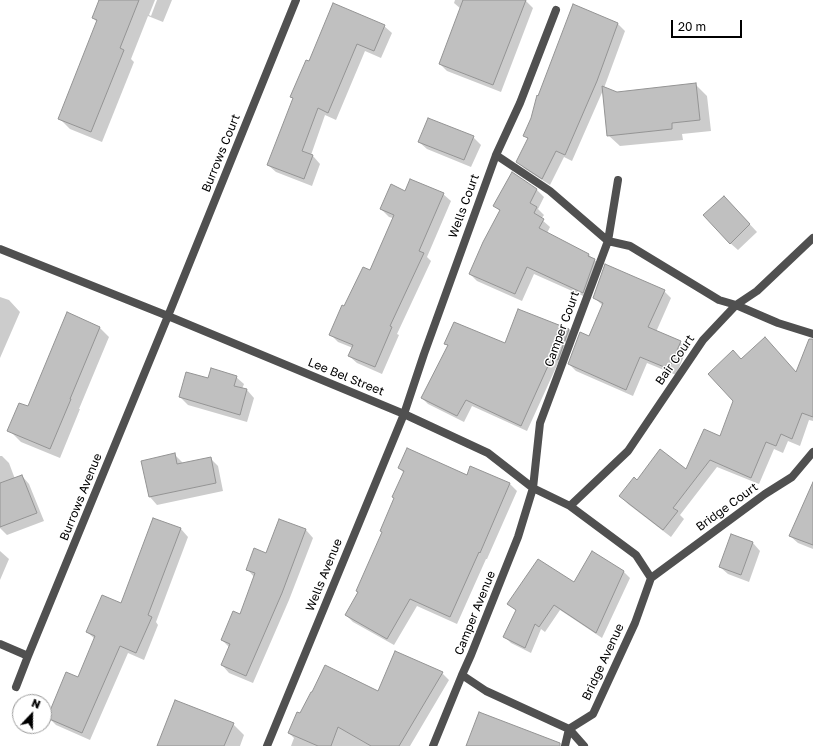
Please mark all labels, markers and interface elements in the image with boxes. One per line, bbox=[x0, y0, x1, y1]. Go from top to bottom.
scale bar bbox=[673, 12, 744, 38]
text: 20 m bbox=[678, 19, 706, 34]
street label: Burrows Court bbox=[199, 112, 243, 194]
street label: Wells Court bbox=[446, 172, 482, 240]
street label: Camper Court bbox=[542, 289, 582, 369]
street label: Bair Court bbox=[652, 332, 698, 388]
street label: Lee Bel Street bbox=[306, 355, 386, 399]
street label: Burrows Avenue bbox=[57, 451, 105, 543]
street label: Bridge Court bbox=[693, 480, 761, 534]
street label: Wells Avenue bbox=[303, 536, 345, 614]
street label: Camper Avenue bbox=[451, 569, 499, 657]
street label: Bridge Avenue bbox=[579, 621, 627, 703]
north arrow bbox=[12, 694, 52, 734]
text: N bbox=[30, 696, 43, 711]

